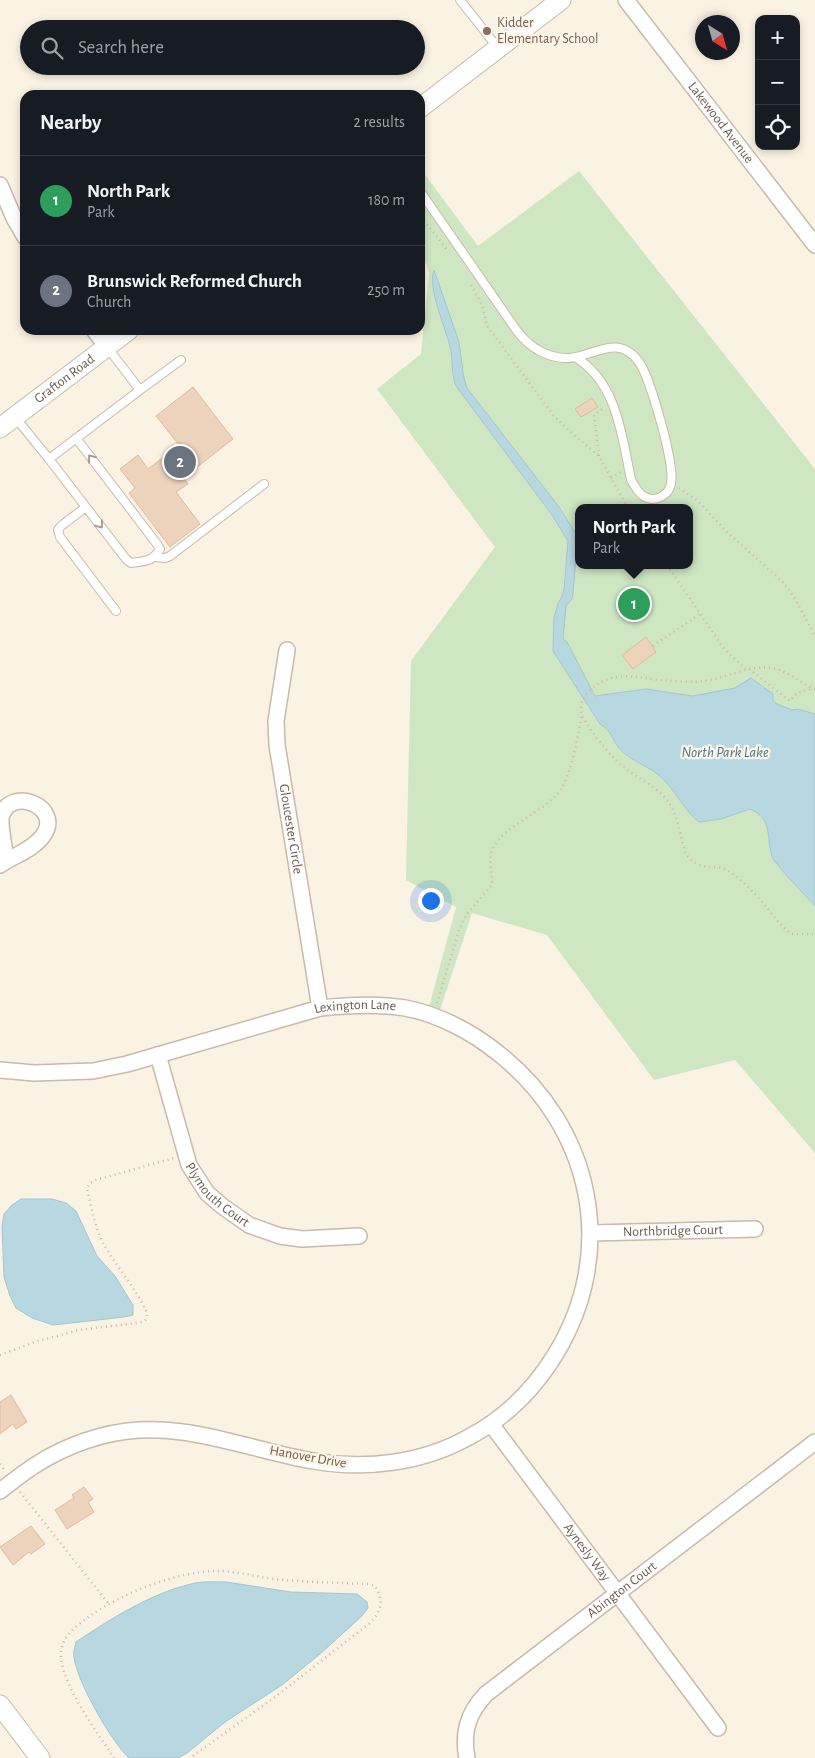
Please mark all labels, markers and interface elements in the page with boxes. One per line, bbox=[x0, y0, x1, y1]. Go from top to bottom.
north arrow bbox=[695, 15, 740, 60]
map controls bbox=[755, 15, 800, 150]
button: + bbox=[755, 15, 800, 60]
place label: Kidder Elementary School bbox=[497, 16, 599, 46]
search box bbox=[20, 20, 425, 75]
marker: Kidder Elementary School bbox=[481, 25, 493, 37]
icon: search bbox=[38, 34, 66, 62]
text: Search here bbox=[78, 38, 164, 57]
button: − bbox=[755, 60, 800, 105]
street label: Lakewood Avenue bbox=[685, 79, 756, 166]
button: locate bbox=[755, 105, 800, 150]
text: Nearby bbox=[40, 112, 101, 133]
text: 2 results bbox=[353, 114, 405, 130]
text: North Park bbox=[87, 182, 170, 201]
text: 1 bbox=[53, 192, 59, 208]
text: 180 m bbox=[368, 192, 405, 208]
text: Park bbox=[87, 204, 115, 220]
text: Brunswick Reformed Church bbox=[87, 272, 302, 291]
text: 2 bbox=[52, 282, 60, 298]
text: 250 m bbox=[367, 282, 405, 298]
text: Church bbox=[87, 294, 131, 310]
street label: Grafton Road bbox=[32, 352, 97, 406]
pin: 2 bbox=[164, 443, 196, 481]
one-way arrow bbox=[88, 454, 97, 464]
popup bbox=[575, 504, 693, 569]
text: North Park bbox=[592, 518, 676, 537]
one-way arrow bbox=[94, 519, 103, 529]
text: Park bbox=[592, 540, 620, 556]
pin: 1 bbox=[618, 585, 650, 623]
water label: North Park Lake bbox=[681, 745, 769, 760]
street label: Gloucester Circle bbox=[276, 783, 305, 875]
your location bbox=[418, 888, 444, 914]
street label: Lexington Lane bbox=[312, 998, 397, 1016]
street label: Plymouth Court bbox=[182, 1160, 252, 1230]
street label: Northbridge Court bbox=[623, 1223, 724, 1239]
street label: Hanover Drive bbox=[269, 1443, 347, 1471]
street label: Aynesly Way bbox=[561, 1521, 613, 1584]
street label: Abington Court bbox=[585, 1559, 660, 1621]

